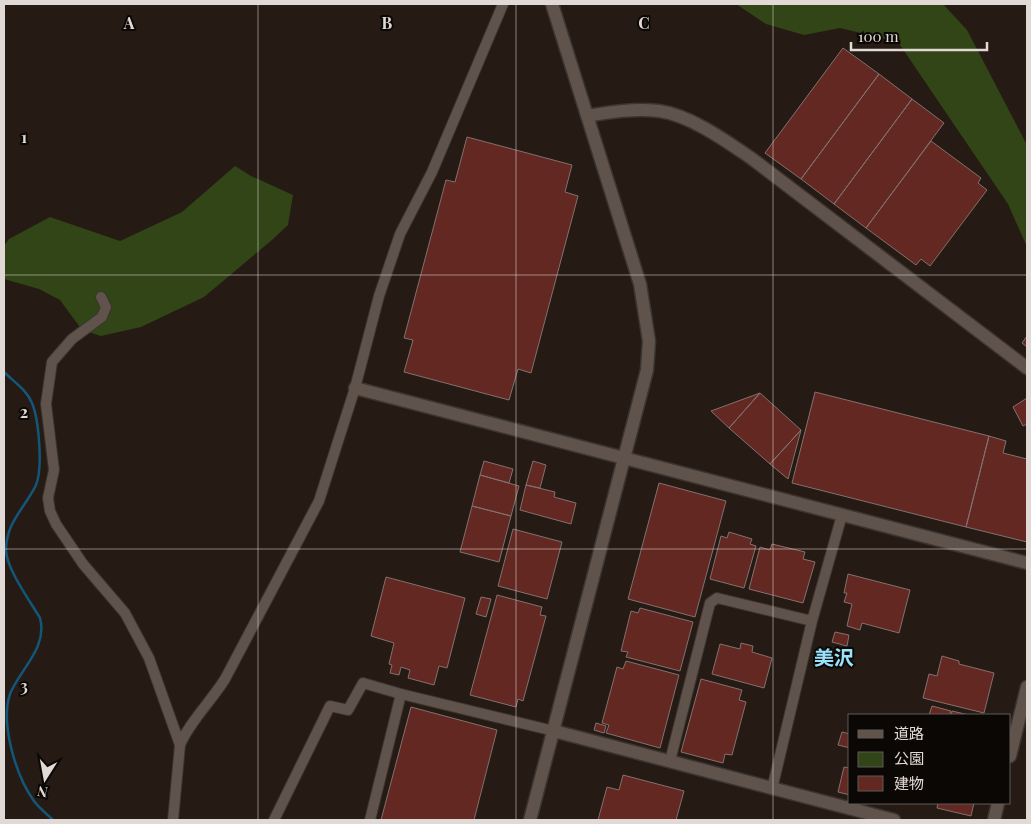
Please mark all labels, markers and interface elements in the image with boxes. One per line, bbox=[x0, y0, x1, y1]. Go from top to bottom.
text: A bbox=[123, 12, 135, 33]
text: B bbox=[382, 12, 393, 33]
text: C bbox=[638, 12, 650, 33]
scale bar bbox=[851, 20, 987, 52]
text: 100 m bbox=[858, 26, 899, 46]
text: 1 bbox=[21, 126, 27, 147]
text: 2 bbox=[20, 401, 28, 422]
district label: 美沢 bbox=[814, 643, 854, 670]
text: 3 bbox=[20, 675, 28, 696]
legend bbox=[848, 714, 1011, 804]
text: 道路 bbox=[894, 723, 924, 743]
text: 公園 bbox=[894, 748, 924, 768]
north arrow bbox=[20, 754, 70, 804]
text: 建物 bbox=[894, 773, 924, 793]
text: N bbox=[36, 782, 49, 803]

